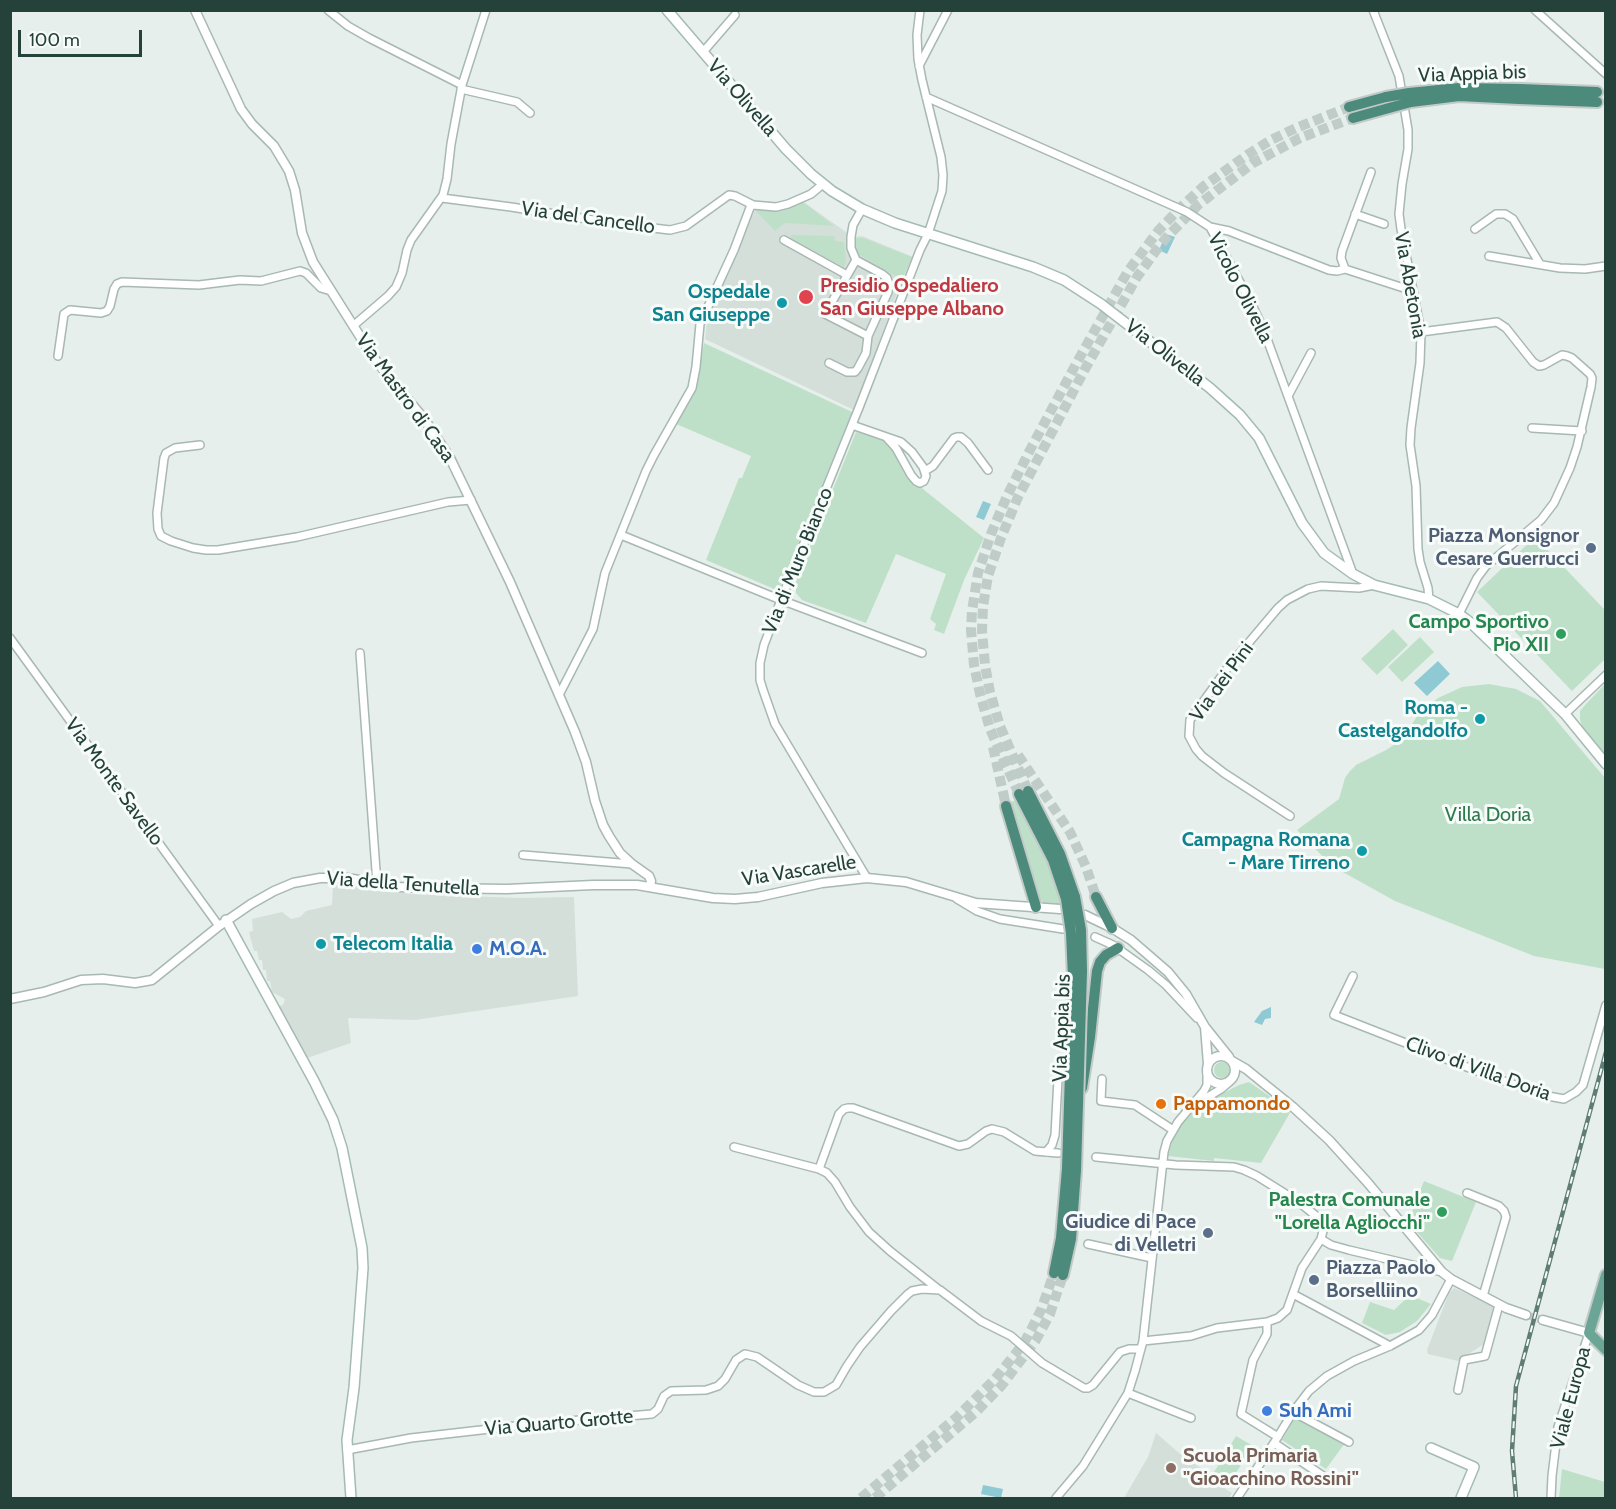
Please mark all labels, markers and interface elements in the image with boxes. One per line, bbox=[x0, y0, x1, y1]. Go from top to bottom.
scale bar bbox=[21, 18, 146, 56]
text: 100 m bbox=[29, 29, 80, 51]
street label: Via Olivella bbox=[702, 54, 782, 142]
street label: Via Appia bis bbox=[1418, 60, 1526, 88]
street label: Via del Cancello bbox=[520, 197, 656, 239]
street label: Vicolo Olivella bbox=[1202, 229, 1278, 347]
street label: Via Abetonia bbox=[1389, 230, 1431, 340]
place label: Presidio Ospedaliero San Giuseppe Albano bbox=[820, 274, 1004, 321]
place label: Ospedale San Giuseppe bbox=[652, 280, 770, 327]
marker: Presidio Ospedaliero San Giuseppe Albano bbox=[797, 288, 815, 306]
marker: Ospedale San Giuseppe bbox=[775, 296, 789, 310]
street label: Via Olivella bbox=[1120, 314, 1210, 392]
street label: Via Mastro di Casa bbox=[350, 329, 460, 467]
street label: Via di Muro Bianco bbox=[758, 484, 838, 638]
place label: Piazza Monsignor Cesare Guerrucci bbox=[1428, 524, 1579, 571]
marker: Piazza Monsignor Cesare Guerrucci bbox=[1584, 541, 1598, 555]
place label: Campo Sportivo Pio XII bbox=[1408, 610, 1549, 657]
marker: Campo Sportivo Pio XII bbox=[1554, 627, 1568, 641]
street label: Via dei Pini bbox=[1185, 638, 1259, 726]
place label: Roma - Castelgandolfo bbox=[1338, 696, 1468, 743]
marker: Roma - Castelgandolfo bbox=[1473, 712, 1487, 726]
street label: Via Monte Savello bbox=[60, 713, 168, 851]
park label: Villa Doria bbox=[1445, 803, 1531, 827]
place label: Campagna Romana - Mare Tirreno bbox=[1182, 828, 1350, 875]
marker: Campagna Romana - Mare Tirreno bbox=[1355, 844, 1369, 858]
street label: Via Vascarelle bbox=[740, 850, 858, 892]
street label: Via della Tenutella bbox=[326, 867, 480, 901]
place label: Telecom Italia bbox=[333, 932, 453, 956]
marker: Telecom Italia bbox=[314, 937, 328, 951]
place label: M.O.A. bbox=[489, 937, 547, 961]
marker: M.O.A. bbox=[470, 942, 484, 956]
street label: Via Appia bis bbox=[1048, 974, 1076, 1082]
street label: Clivo di Villa Doria bbox=[1402, 1032, 1554, 1106]
place label: Pappamondo bbox=[1173, 1092, 1290, 1116]
marker: Pappamondo bbox=[1154, 1097, 1168, 1111]
place label: Palestra Comunale "Lorella Agliocchi" bbox=[1268, 1188, 1430, 1235]
marker: Palestra Comunale "Lorella Agliocchi" bbox=[1435, 1205, 1449, 1219]
place label: Giudice di Pace di Velletri bbox=[1065, 1210, 1196, 1257]
marker: Giudice di Pace di Velletri bbox=[1201, 1226, 1215, 1240]
place label: Piazza Paolo Borselliino bbox=[1326, 1256, 1435, 1303]
marker: Piazza Paolo Borselliino bbox=[1307, 1273, 1321, 1287]
street label: Viale Europa bbox=[1546, 1344, 1596, 1452]
place label: Suh Ami bbox=[1279, 1399, 1352, 1423]
marker: Suh Ami bbox=[1260, 1404, 1274, 1418]
street label: Via Quarto Grotte bbox=[484, 1405, 634, 1441]
place label: Scuola Primaria "Gioacchino Rossini" bbox=[1183, 1444, 1359, 1491]
marker: Scuola Primaria "Gioacchino Rossini" bbox=[1164, 1461, 1178, 1475]

